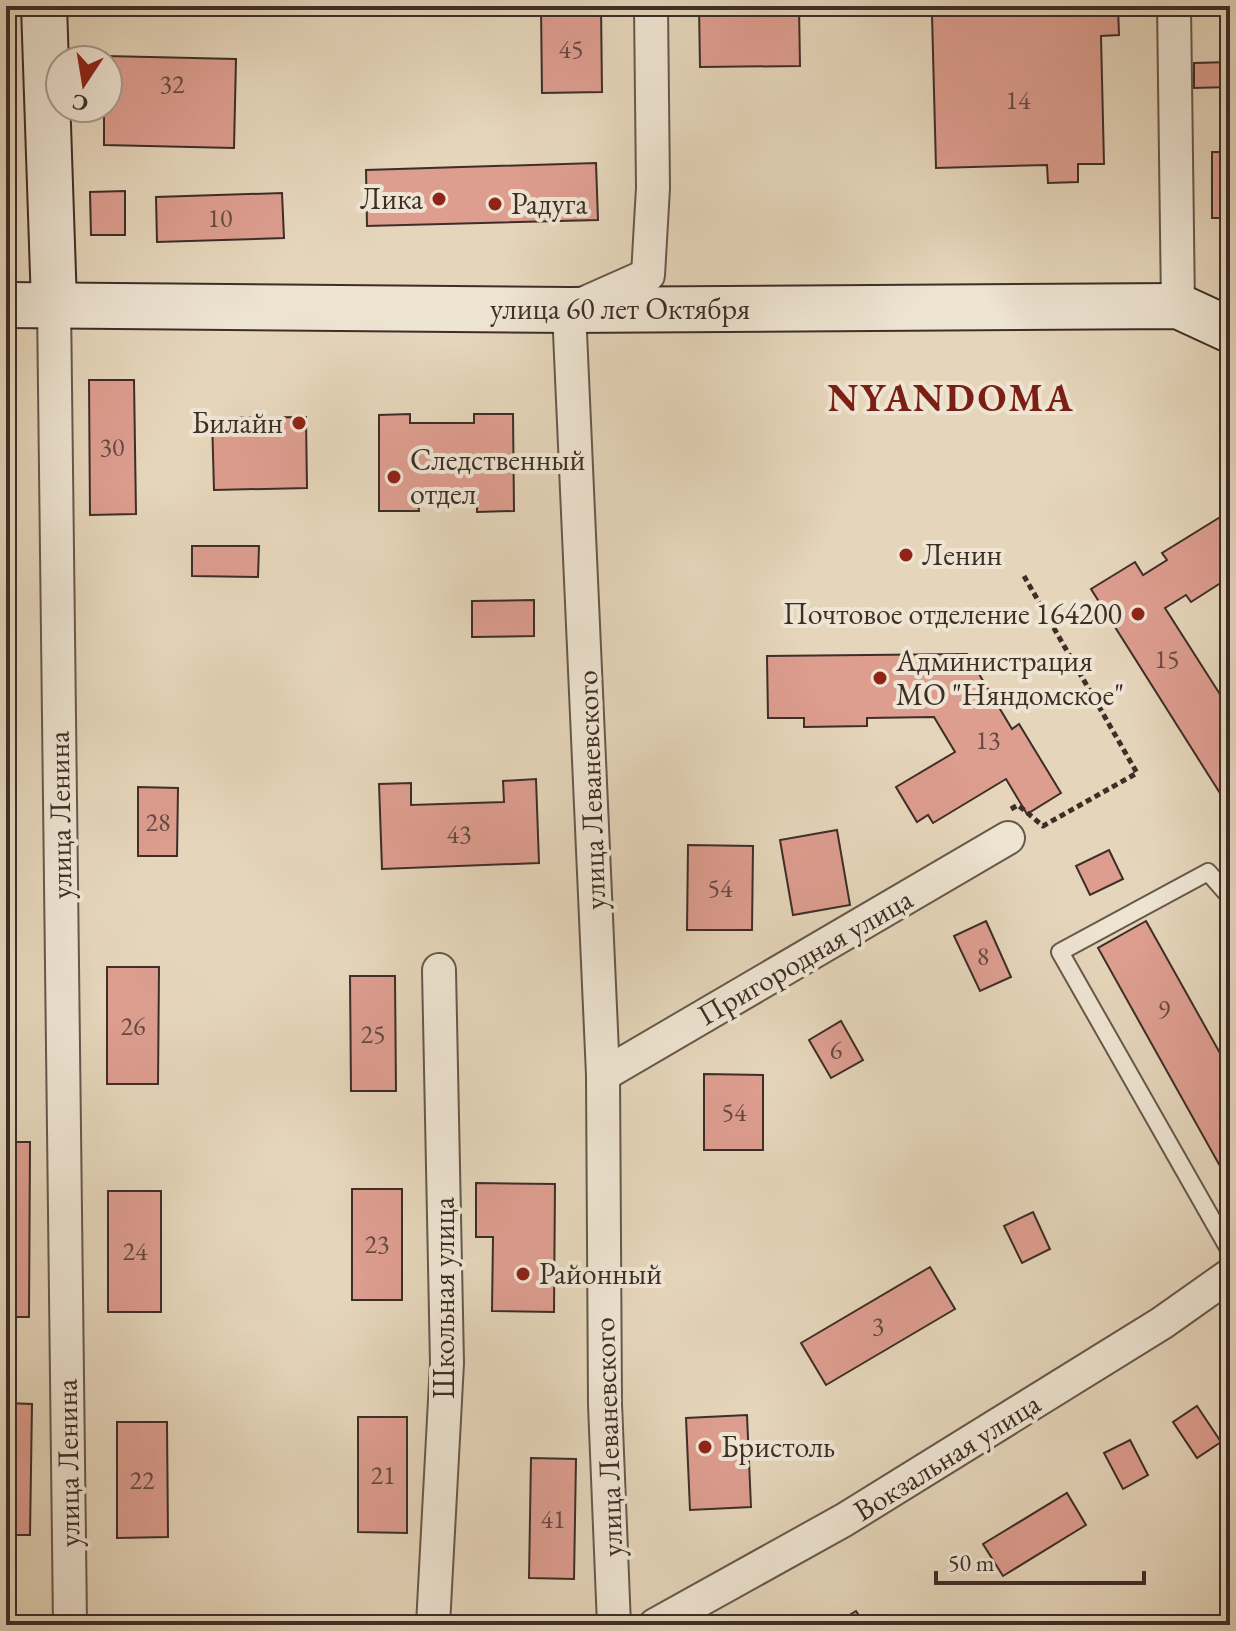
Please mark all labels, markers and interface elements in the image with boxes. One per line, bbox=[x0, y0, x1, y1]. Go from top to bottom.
house number: 45 bbox=[559, 32, 583, 66]
north arrow bbox=[44, 44, 124, 124]
house number: 32 bbox=[160, 67, 185, 101]
house number: 14 bbox=[1006, 83, 1031, 117]
text: С bbox=[69, 87, 91, 119]
place label: Лика bbox=[360, 179, 423, 218]
place label: Радуга bbox=[511, 184, 587, 223]
marker: Лика bbox=[430, 190, 448, 208]
marker: Радуга bbox=[486, 195, 504, 213]
house number: 10 bbox=[208, 201, 232, 235]
street label: улица 60 лет Октября bbox=[490, 289, 750, 328]
district label: NYANDOMA bbox=[827, 373, 1075, 422]
place label: Билайн bbox=[192, 403, 283, 442]
marker: Билайн bbox=[290, 414, 308, 432]
house number: 30 bbox=[100, 430, 124, 464]
place label: Следственный отдел bbox=[410, 440, 586, 513]
marker: Следственный отдел bbox=[385, 468, 403, 486]
place label: Ленин bbox=[922, 535, 1002, 574]
marker: Ленин bbox=[897, 546, 915, 564]
place label: Почтовое отделение 164200 bbox=[783, 594, 1122, 633]
marker: Почтовое отделение 164200 bbox=[1129, 605, 1147, 623]
place label: Администрация МО "Няндомское" bbox=[895, 641, 1124, 714]
house number: 15 bbox=[1155, 642, 1179, 676]
marker: Администрация МО "Няндомское" bbox=[871, 669, 889, 687]
street label: улица Леваневского bbox=[567, 670, 614, 910]
house number: 13 bbox=[976, 723, 1000, 757]
street label: улица Ленина bbox=[39, 731, 80, 899]
house number: 28 bbox=[146, 805, 170, 839]
house number: 43 bbox=[447, 817, 471, 851]
house number: 54 bbox=[708, 871, 733, 905]
street label: Пригородная улица bbox=[690, 879, 919, 1034]
house number: 8 bbox=[977, 939, 989, 973]
house number: 9 bbox=[1158, 993, 1171, 1027]
house number: 26 bbox=[121, 1009, 145, 1043]
house number: 25 bbox=[361, 1017, 385, 1051]
house number: 6 bbox=[830, 1033, 842, 1067]
house number: 54 bbox=[722, 1095, 747, 1129]
street label: Школьная улица bbox=[424, 1197, 463, 1399]
house number: 23 bbox=[365, 1227, 389, 1261]
house number: 24 bbox=[123, 1234, 148, 1268]
place label: Районный bbox=[539, 1254, 662, 1293]
marker: Районный bbox=[514, 1265, 532, 1283]
house number: 3 bbox=[872, 1309, 884, 1343]
street label: улица Леваневского bbox=[584, 1317, 631, 1557]
street label: улица Ленина bbox=[47, 1379, 88, 1547]
street label: Вокзальная улица bbox=[846, 1384, 1047, 1530]
place label: Бристоль bbox=[721, 1427, 835, 1466]
marker: Бристоль bbox=[696, 1438, 714, 1456]
house number: 21 bbox=[371, 1458, 395, 1492]
house number: 22 bbox=[130, 1463, 155, 1497]
house number: 41 bbox=[541, 1502, 565, 1536]
scale bar bbox=[936, 1535, 1144, 1585]
text: 50 m bbox=[948, 1547, 995, 1578]

